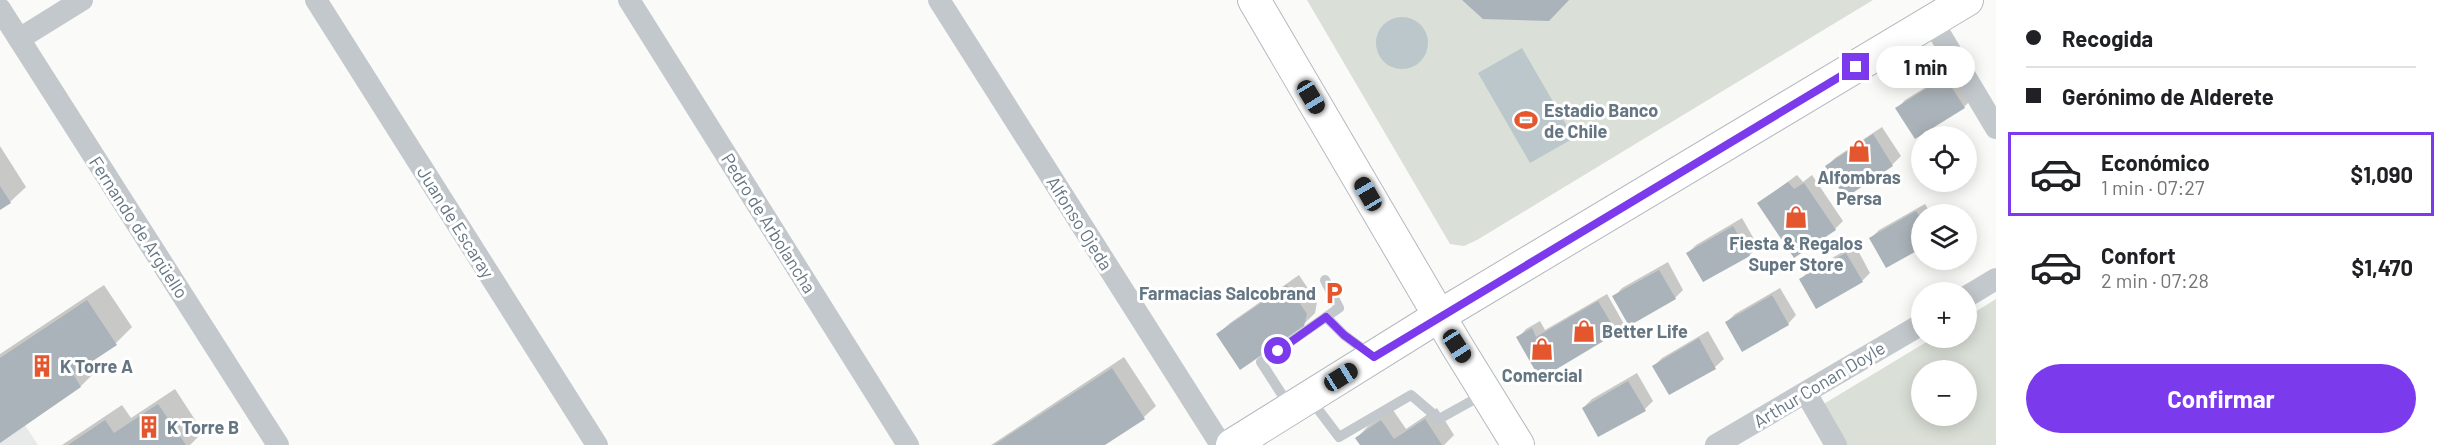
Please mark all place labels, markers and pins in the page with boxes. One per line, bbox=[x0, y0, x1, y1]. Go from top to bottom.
place label: Estadio Banco de Chile bbox=[1544, 99, 1658, 142]
sports icon: Estadio Banco de Chile bbox=[1513, 107, 1539, 133]
shop icon: Alfombras Persa bbox=[1846, 138, 1872, 164]
place label: Alfombras Persa bbox=[1817, 166, 1901, 209]
shop icon: Fiesta & Regalos Super Store bbox=[1783, 204, 1809, 230]
place label: Fiesta & Regalos Super Store bbox=[1729, 232, 1863, 275]
parking icon: Farmacias Salcobrand bbox=[1321, 280, 1347, 306]
place label: Farmacias Salcobrand bbox=[1139, 282, 1316, 304]
shop icon: Better Life bbox=[1571, 318, 1597, 344]
place label: Better Life bbox=[1602, 320, 1688, 342]
shop icon: Comercial bbox=[1529, 336, 1555, 362]
building icon: K Torre A bbox=[29, 353, 55, 379]
place label: K Torre A bbox=[60, 355, 133, 377]
place label: Comercial bbox=[1502, 364, 1582, 386]
building icon: K Torre B bbox=[136, 414, 162, 440]
place label: K Torre B bbox=[167, 416, 239, 438]

